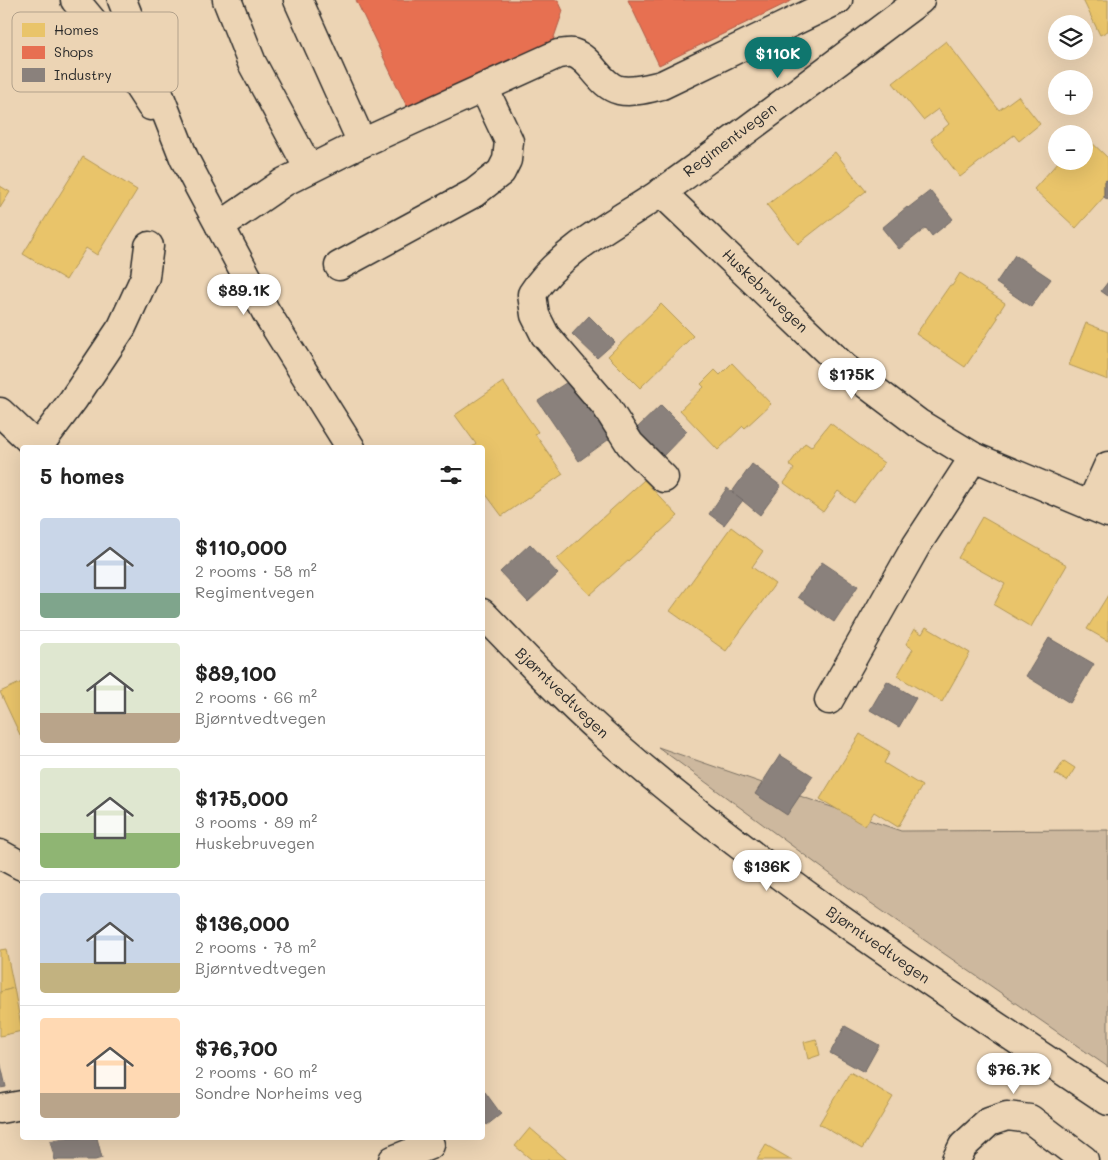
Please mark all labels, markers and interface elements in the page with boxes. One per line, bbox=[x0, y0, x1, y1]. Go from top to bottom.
legend bbox=[12, 12, 178, 92]
map controls bbox=[1048, 15, 1093, 170]
button: layers bbox=[1048, 15, 1093, 60]
text: Homes bbox=[54, 20, 99, 39]
pin: $110K bbox=[743, 36, 813, 79]
text: Shops bbox=[54, 42, 94, 61]
text: $110K bbox=[756, 42, 800, 63]
text: Industry bbox=[54, 65, 112, 84]
button: + bbox=[1048, 70, 1093, 115]
street label: Regimentvegen bbox=[679, 98, 780, 181]
button: − bbox=[1048, 125, 1093, 170]
street label: Huskebruvegen bbox=[718, 244, 813, 336]
pin: $89.1K bbox=[203, 274, 285, 316]
text: $89.1K bbox=[218, 279, 270, 300]
pin: $175K bbox=[817, 358, 887, 400]
text: $175K bbox=[829, 363, 875, 384]
icon: filters bbox=[437, 461, 465, 489]
text: 5 homes bbox=[40, 462, 125, 489]
text: $110,000 bbox=[195, 533, 287, 560]
icon: home bbox=[80, 538, 140, 598]
text: 2 rooms · 58 m² bbox=[195, 560, 317, 581]
text: Regimentvegen bbox=[195, 581, 314, 602]
street label: Bjørntvedtvegen bbox=[512, 642, 614, 742]
text: $89,100 bbox=[195, 659, 276, 686]
icon: home bbox=[80, 663, 140, 723]
text: 2 rooms · 66 m² bbox=[195, 686, 317, 707]
text: Bjørntvedtvegen bbox=[195, 707, 326, 728]
text: $175,000 bbox=[195, 784, 288, 811]
icon: home bbox=[80, 788, 140, 848]
text: 3 rooms · 89 m² bbox=[195, 811, 317, 832]
text: Huskebruvegen bbox=[195, 832, 315, 853]
pin: $136K bbox=[732, 850, 802, 892]
text: $136K bbox=[744, 855, 790, 876]
street label: Bjørntvedtvegen bbox=[823, 901, 935, 988]
text: $136,000 bbox=[195, 909, 290, 936]
icon: home bbox=[80, 913, 140, 973]
text: 2 rooms · 78 m² bbox=[195, 936, 316, 957]
text: Bjørntvedtvegen bbox=[195, 957, 326, 978]
text: $76,700 bbox=[195, 1034, 278, 1061]
icon: home bbox=[80, 1038, 140, 1098]
pin: $76.7K bbox=[973, 1052, 1055, 1095]
text: $76.7K bbox=[988, 1058, 1040, 1079]
text: 2 rooms · 60 m² bbox=[195, 1061, 317, 1082]
text: Sondre Norheims veg bbox=[195, 1082, 362, 1103]

